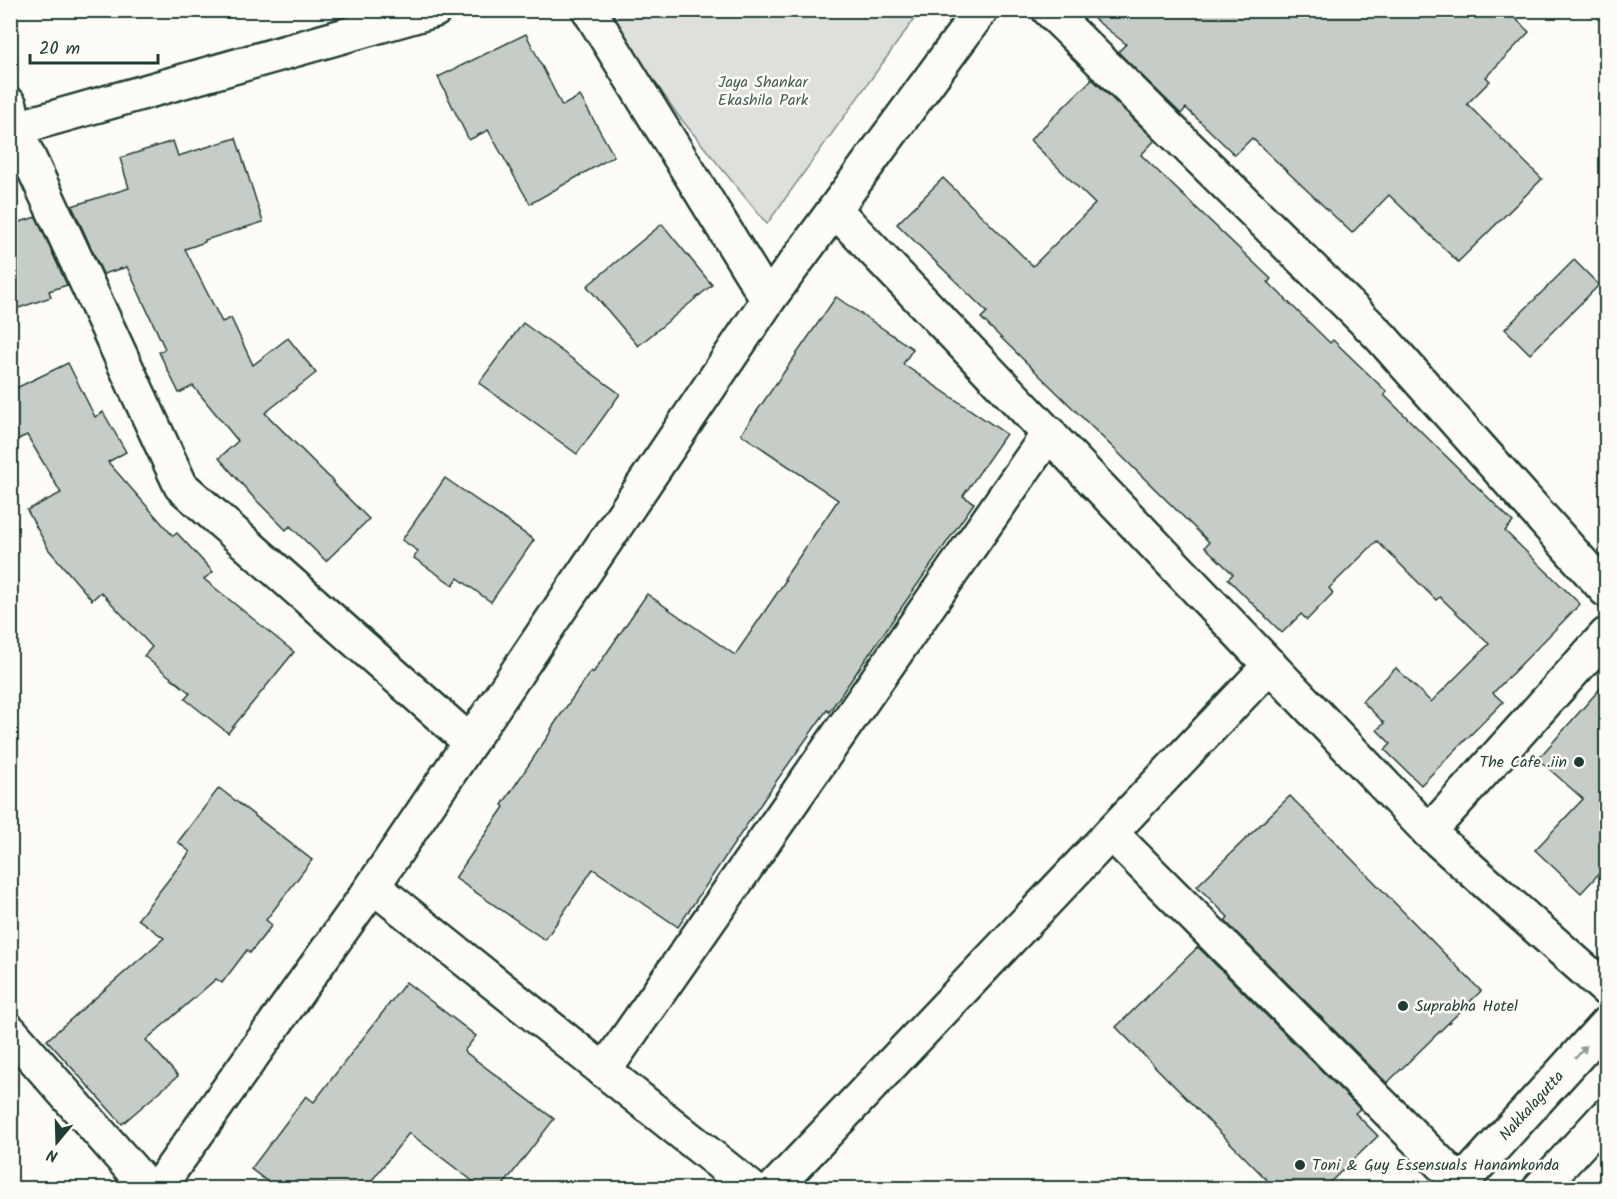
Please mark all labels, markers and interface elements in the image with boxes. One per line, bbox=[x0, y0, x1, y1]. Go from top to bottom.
scale bar bbox=[30, 27, 158, 65]
text: 20 m bbox=[39, 35, 80, 64]
park label: Jaya Shankar Ekashila Park bbox=[718, 70, 810, 113]
place label: The Cafe .iin bbox=[1480, 750, 1567, 775]
marker: The Cafe .iin bbox=[1572, 755, 1586, 769]
place label: Suprabha Hotel bbox=[1415, 994, 1518, 1019]
marker: Suprabha Hotel bbox=[1396, 999, 1410, 1013]
one-way arrow bbox=[1574, 1045, 1587, 1060]
street label: Nakkalagutta bbox=[1493, 1065, 1571, 1147]
north arrow bbox=[27, 1112, 87, 1172]
text: N bbox=[44, 1141, 61, 1168]
place label: Toni & Guy Essensuals Hanamkonda bbox=[1312, 1153, 1559, 1178]
marker: Toni & Guy Essensuals Hanamkonda bbox=[1293, 1158, 1307, 1172]

